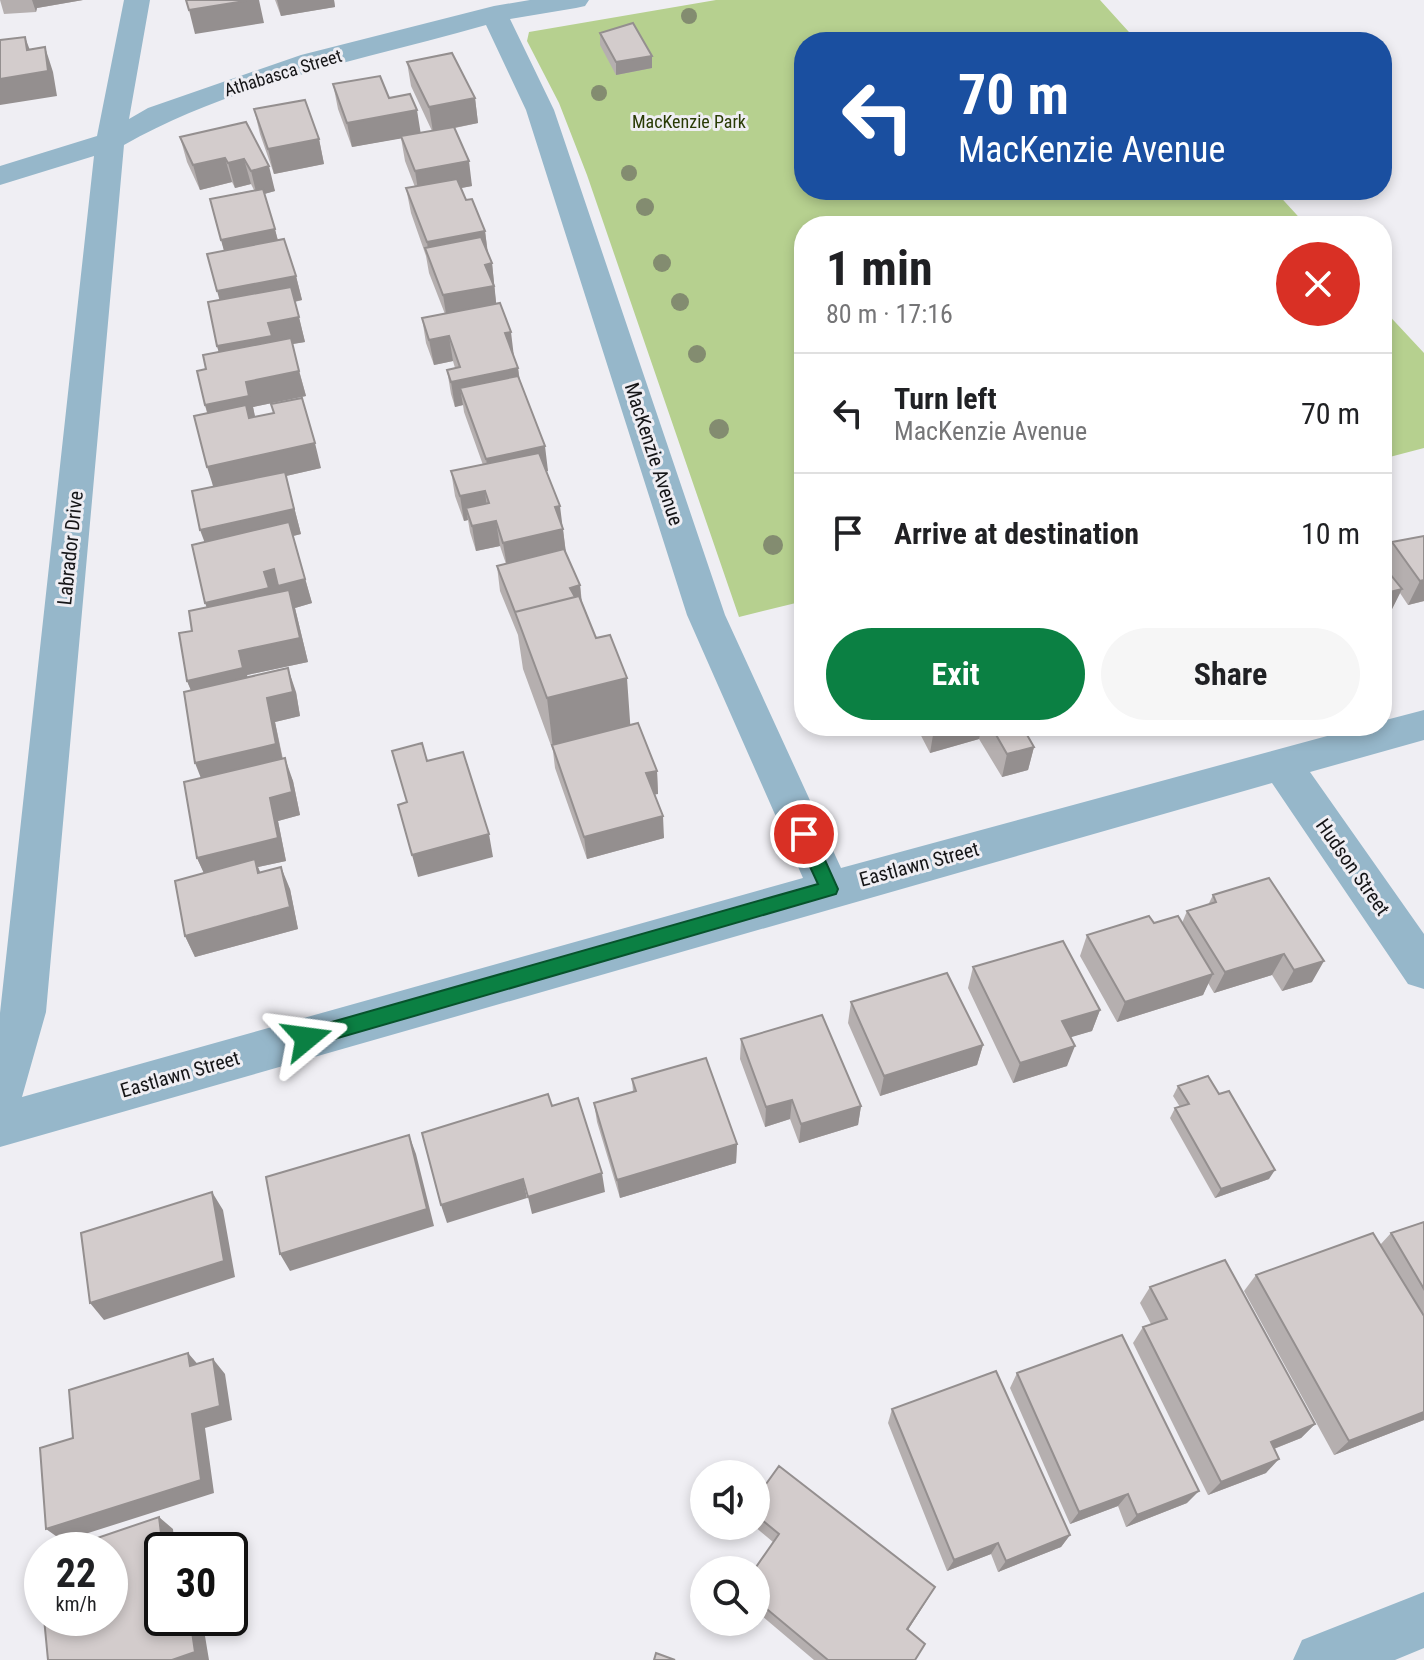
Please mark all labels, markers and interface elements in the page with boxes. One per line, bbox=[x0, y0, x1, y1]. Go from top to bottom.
street label: Athabasca Street bbox=[222, 45, 344, 100]
text: 70 m bbox=[958, 62, 1069, 128]
icon: left bbox=[826, 64, 930, 168]
park label: MacKenzie Park bbox=[632, 111, 746, 132]
text: MacKenzie Avenue bbox=[958, 129, 1225, 171]
text: 1 min bbox=[826, 240, 933, 297]
button: close bbox=[1276, 242, 1360, 326]
text: 80 m · 17:16 bbox=[826, 299, 953, 329]
street label: MacKenzie Avenue bbox=[620, 380, 688, 528]
text: Turn left bbox=[894, 381, 997, 416]
icon: left bbox=[826, 391, 870, 435]
text: 70 m bbox=[1301, 396, 1360, 431]
text: MacKenzie Avenue bbox=[894, 416, 1087, 446]
street label: Labrador Drive bbox=[52, 490, 88, 606]
icon: arrive bbox=[826, 511, 870, 555]
text: Arrive at destination bbox=[894, 516, 1139, 551]
text: 10 m bbox=[1301, 516, 1360, 551]
button: Exit bbox=[826, 628, 1085, 720]
button: Share bbox=[1101, 628, 1360, 720]
pin bbox=[770, 800, 838, 868]
icon: arrive bbox=[782, 812, 826, 856]
street label: Hudson Street bbox=[1311, 814, 1395, 920]
street label: Eastlawn Street bbox=[857, 836, 982, 891]
position arrow bbox=[265, 996, 349, 1080]
street label: Eastlawn Street bbox=[118, 1046, 242, 1102]
map controls bbox=[690, 1460, 770, 1636]
button: sound bbox=[690, 1460, 770, 1540]
speed limit sign: 30 bbox=[144, 1532, 248, 1636]
text: 22 bbox=[56, 1550, 96, 1597]
button: search bbox=[690, 1556, 770, 1636]
text: km/h bbox=[55, 1592, 97, 1616]

